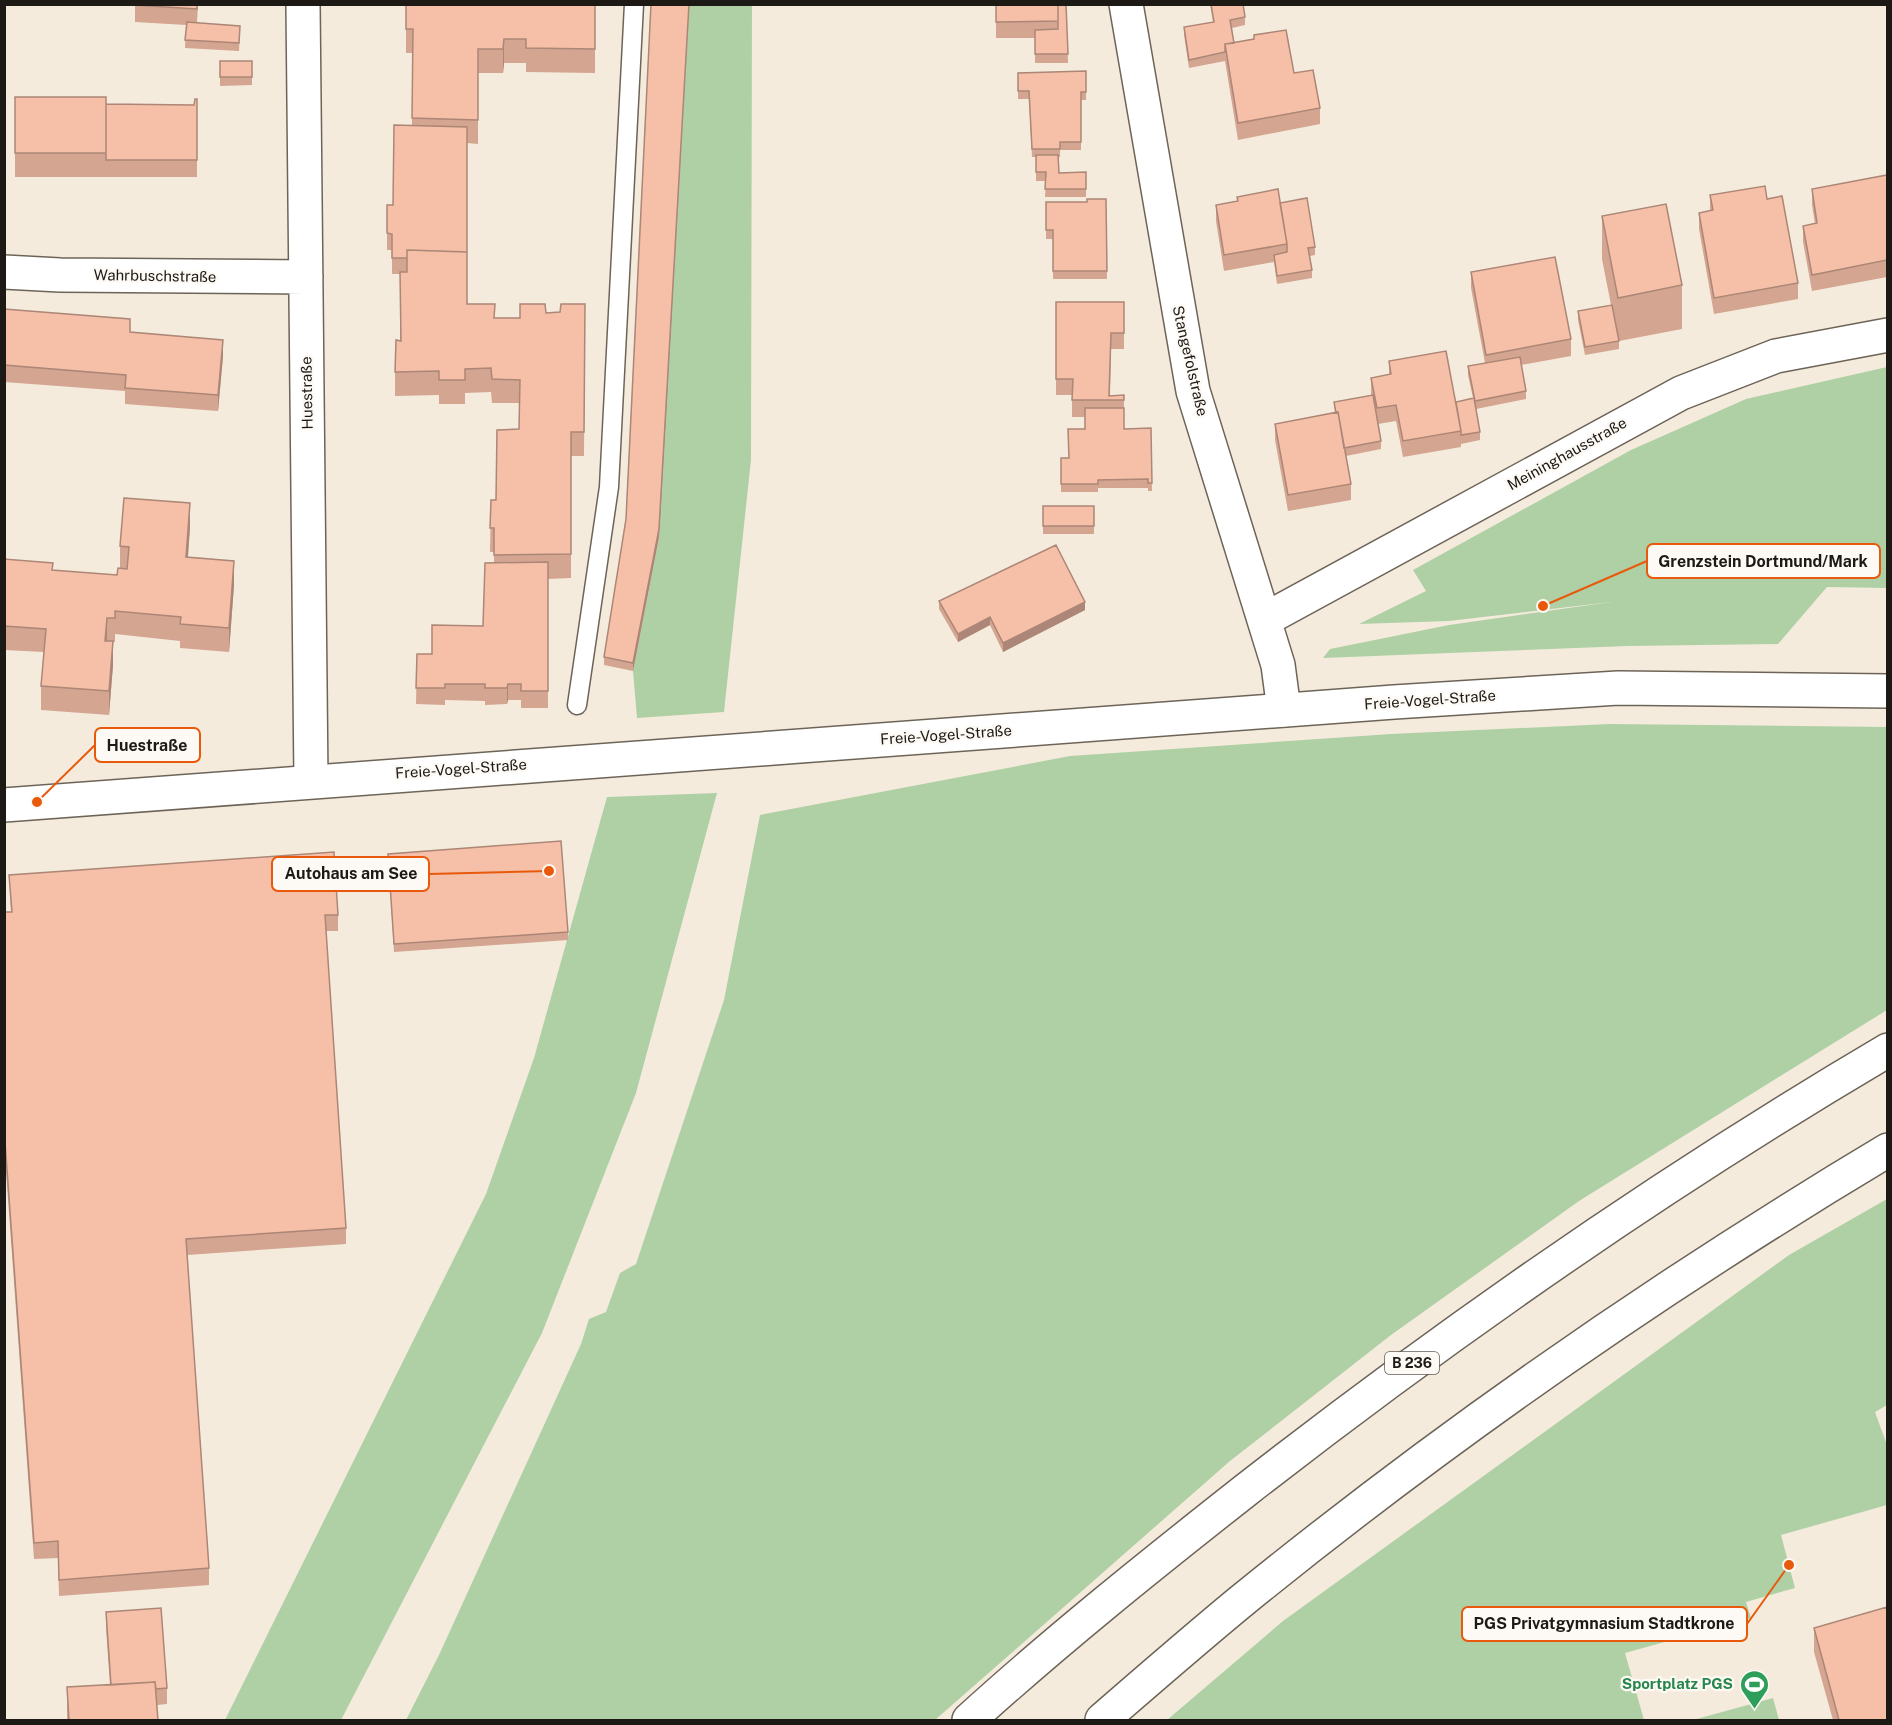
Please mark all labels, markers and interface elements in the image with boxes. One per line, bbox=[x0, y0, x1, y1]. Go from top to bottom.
street label: Wahrbuschstraße bbox=[93, 266, 217, 285]
street label: Stangefolstraße bbox=[1170, 304, 1211, 418]
street label: Huestraße bbox=[297, 356, 316, 430]
street label: Meininghausstraße bbox=[1504, 414, 1629, 493]
callout: Grenzstein Dortmund/Mark bbox=[1647, 544, 1880, 578]
text: Grenzstein Dortmund/Mark bbox=[1658, 552, 1868, 571]
street label: Freie-Vogel-Straße bbox=[1364, 686, 1496, 713]
street label: Freie-Vogel-Straße bbox=[880, 721, 1012, 748]
callout: Huestraße bbox=[95, 728, 200, 762]
text: Huestraße bbox=[107, 736, 187, 755]
street label: Freie-Vogel-Straße bbox=[395, 755, 527, 782]
callout: Autohaus am See bbox=[272, 857, 429, 891]
text: Autohaus am See bbox=[285, 864, 417, 883]
road number: B 236 bbox=[1385, 1352, 1439, 1374]
callout: PGS Privatgymnasium Stadtkrone bbox=[1462, 1607, 1747, 1641]
text: PGS Privatgymnasium Stadtkrone bbox=[1473, 1614, 1735, 1633]
sports icon: Sportplatz PGS bbox=[1738, 1668, 1770, 1710]
place label: Sportplatz PGS bbox=[1622, 1675, 1733, 1692]

